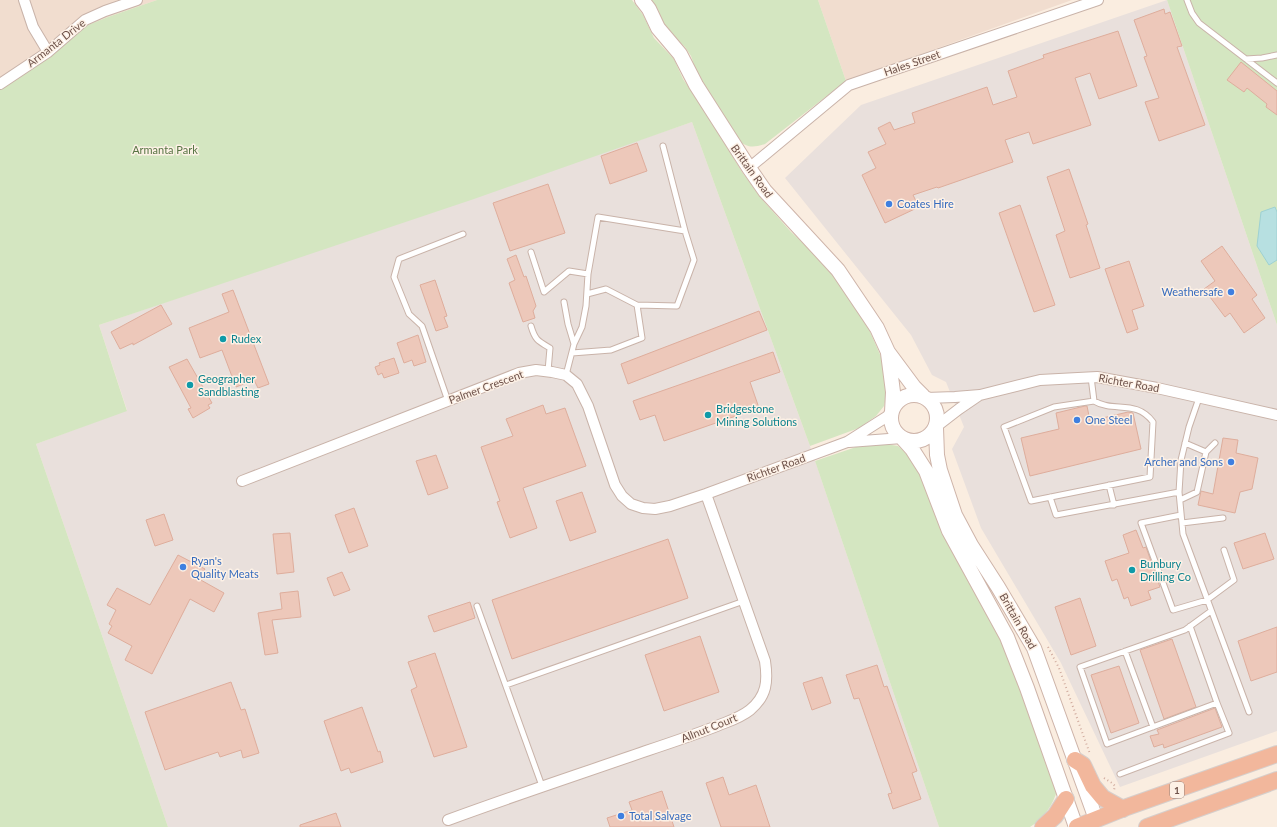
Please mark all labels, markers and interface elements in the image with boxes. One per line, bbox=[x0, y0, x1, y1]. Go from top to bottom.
street label: Armanta Drive bbox=[24, 16, 88, 69]
street label: Hales Street bbox=[882, 47, 942, 78]
street label: Brittain Road bbox=[729, 142, 776, 200]
park label: Armanta Park bbox=[132, 143, 198, 156]
place label: Coates Hire bbox=[897, 197, 954, 210]
marker: Coates Hire bbox=[884, 199, 894, 209]
place label: Weathersafe bbox=[1162, 285, 1223, 298]
marker: Weathersafe bbox=[1226, 287, 1236, 297]
place label: Rudex bbox=[231, 332, 262, 345]
marker: Rudex bbox=[218, 334, 228, 344]
street label: Palmer Crescent bbox=[447, 367, 525, 406]
street label: Richter Road bbox=[1098, 371, 1160, 394]
place label: Geographer Sandblasting bbox=[198, 372, 260, 398]
marker: Geographer Sandblasting bbox=[185, 380, 195, 390]
place label: Bridgestone Mining Solutions bbox=[716, 402, 797, 428]
marker: Bridgestone Mining Solutions bbox=[703, 410, 713, 420]
place label: One Steel bbox=[1085, 413, 1132, 426]
marker: One Steel bbox=[1072, 415, 1082, 425]
street label: Richter Road bbox=[745, 451, 807, 484]
place label: Archer and Sons bbox=[1144, 455, 1223, 468]
marker: Archer and Sons bbox=[1226, 457, 1236, 467]
place label: Ryan's Quality Meats bbox=[191, 554, 259, 580]
place label: Bunbury Drilling Co bbox=[1140, 557, 1191, 583]
marker: Ryan's Quality Meats bbox=[178, 562, 188, 572]
marker: Bunbury Drilling Co bbox=[1127, 565, 1137, 575]
street label: Brittain Road bbox=[997, 590, 1040, 651]
street label: Allnut Court bbox=[679, 710, 739, 745]
road number: 1 bbox=[1170, 782, 1184, 798]
place label: Total Salvage bbox=[629, 809, 692, 822]
marker: Total Salvage bbox=[616, 811, 626, 821]

